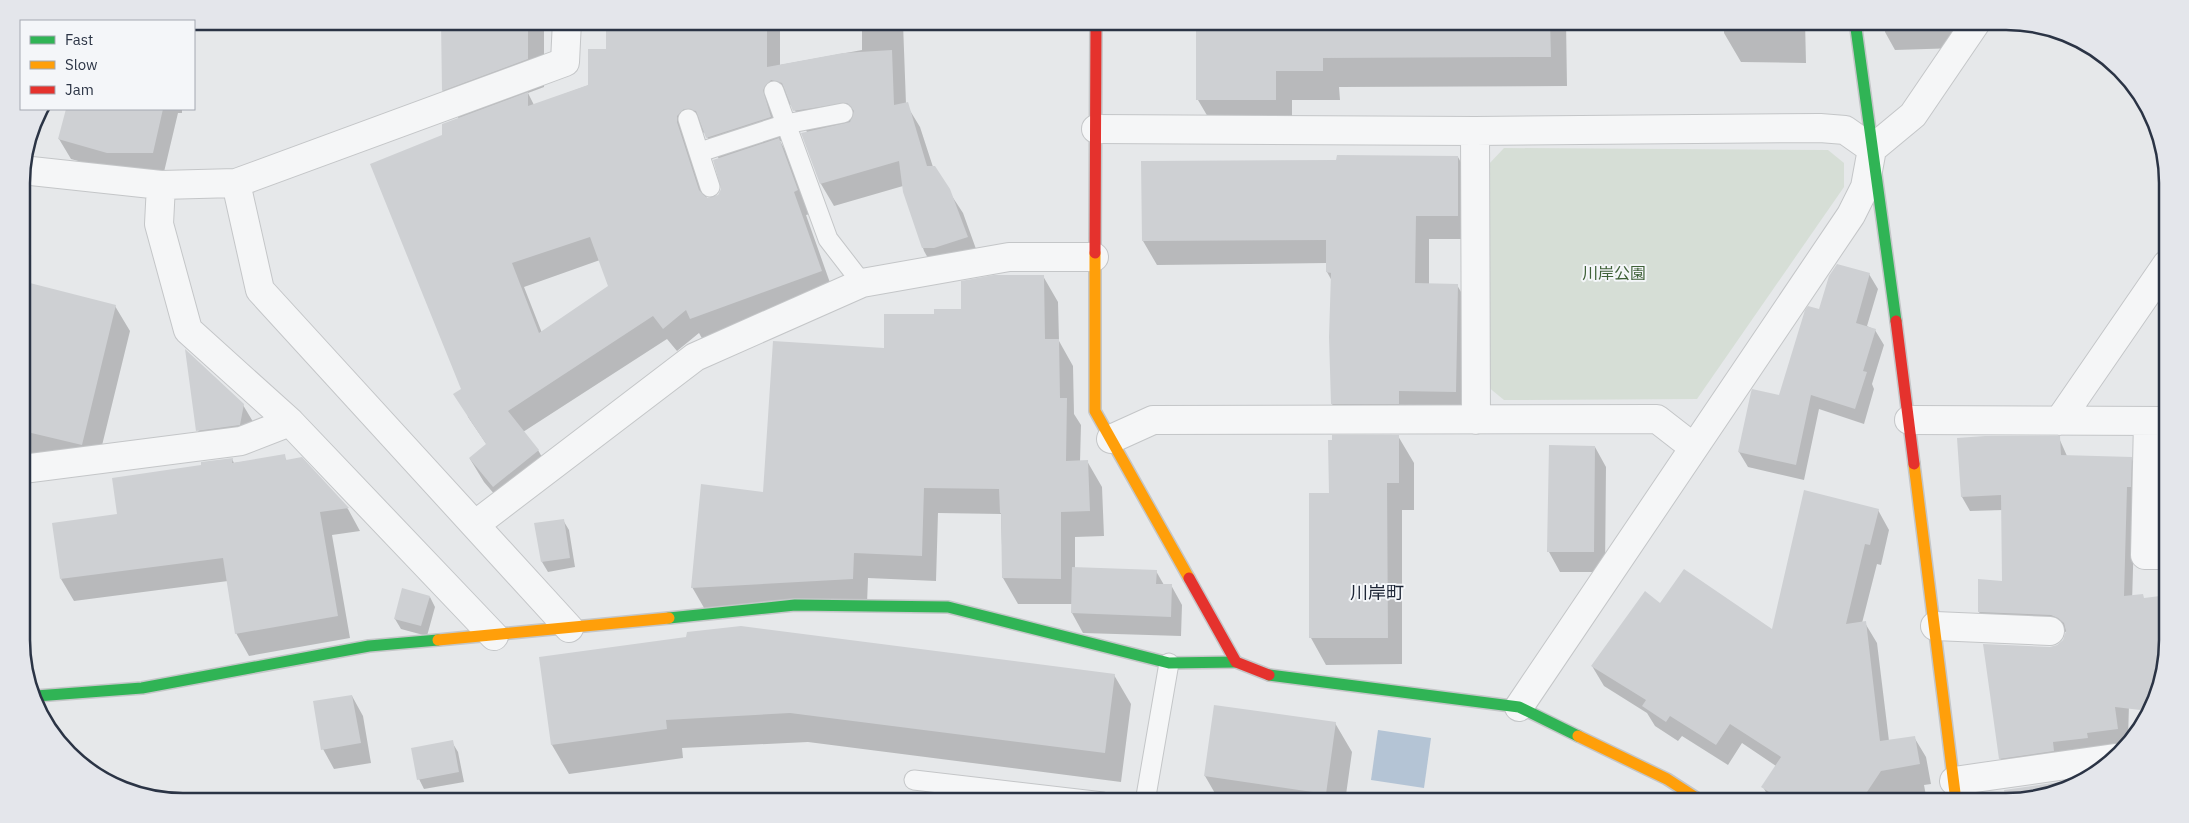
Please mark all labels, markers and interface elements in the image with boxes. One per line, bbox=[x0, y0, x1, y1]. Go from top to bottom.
legend bbox=[20, 20, 195, 110]
text: Fast bbox=[65, 30, 93, 49]
text: Slow bbox=[65, 55, 98, 74]
text: Jam bbox=[65, 80, 94, 99]
park label: 川岸公園 bbox=[1582, 263, 1646, 283]
district label: 川岸町 bbox=[1350, 581, 1404, 604]

